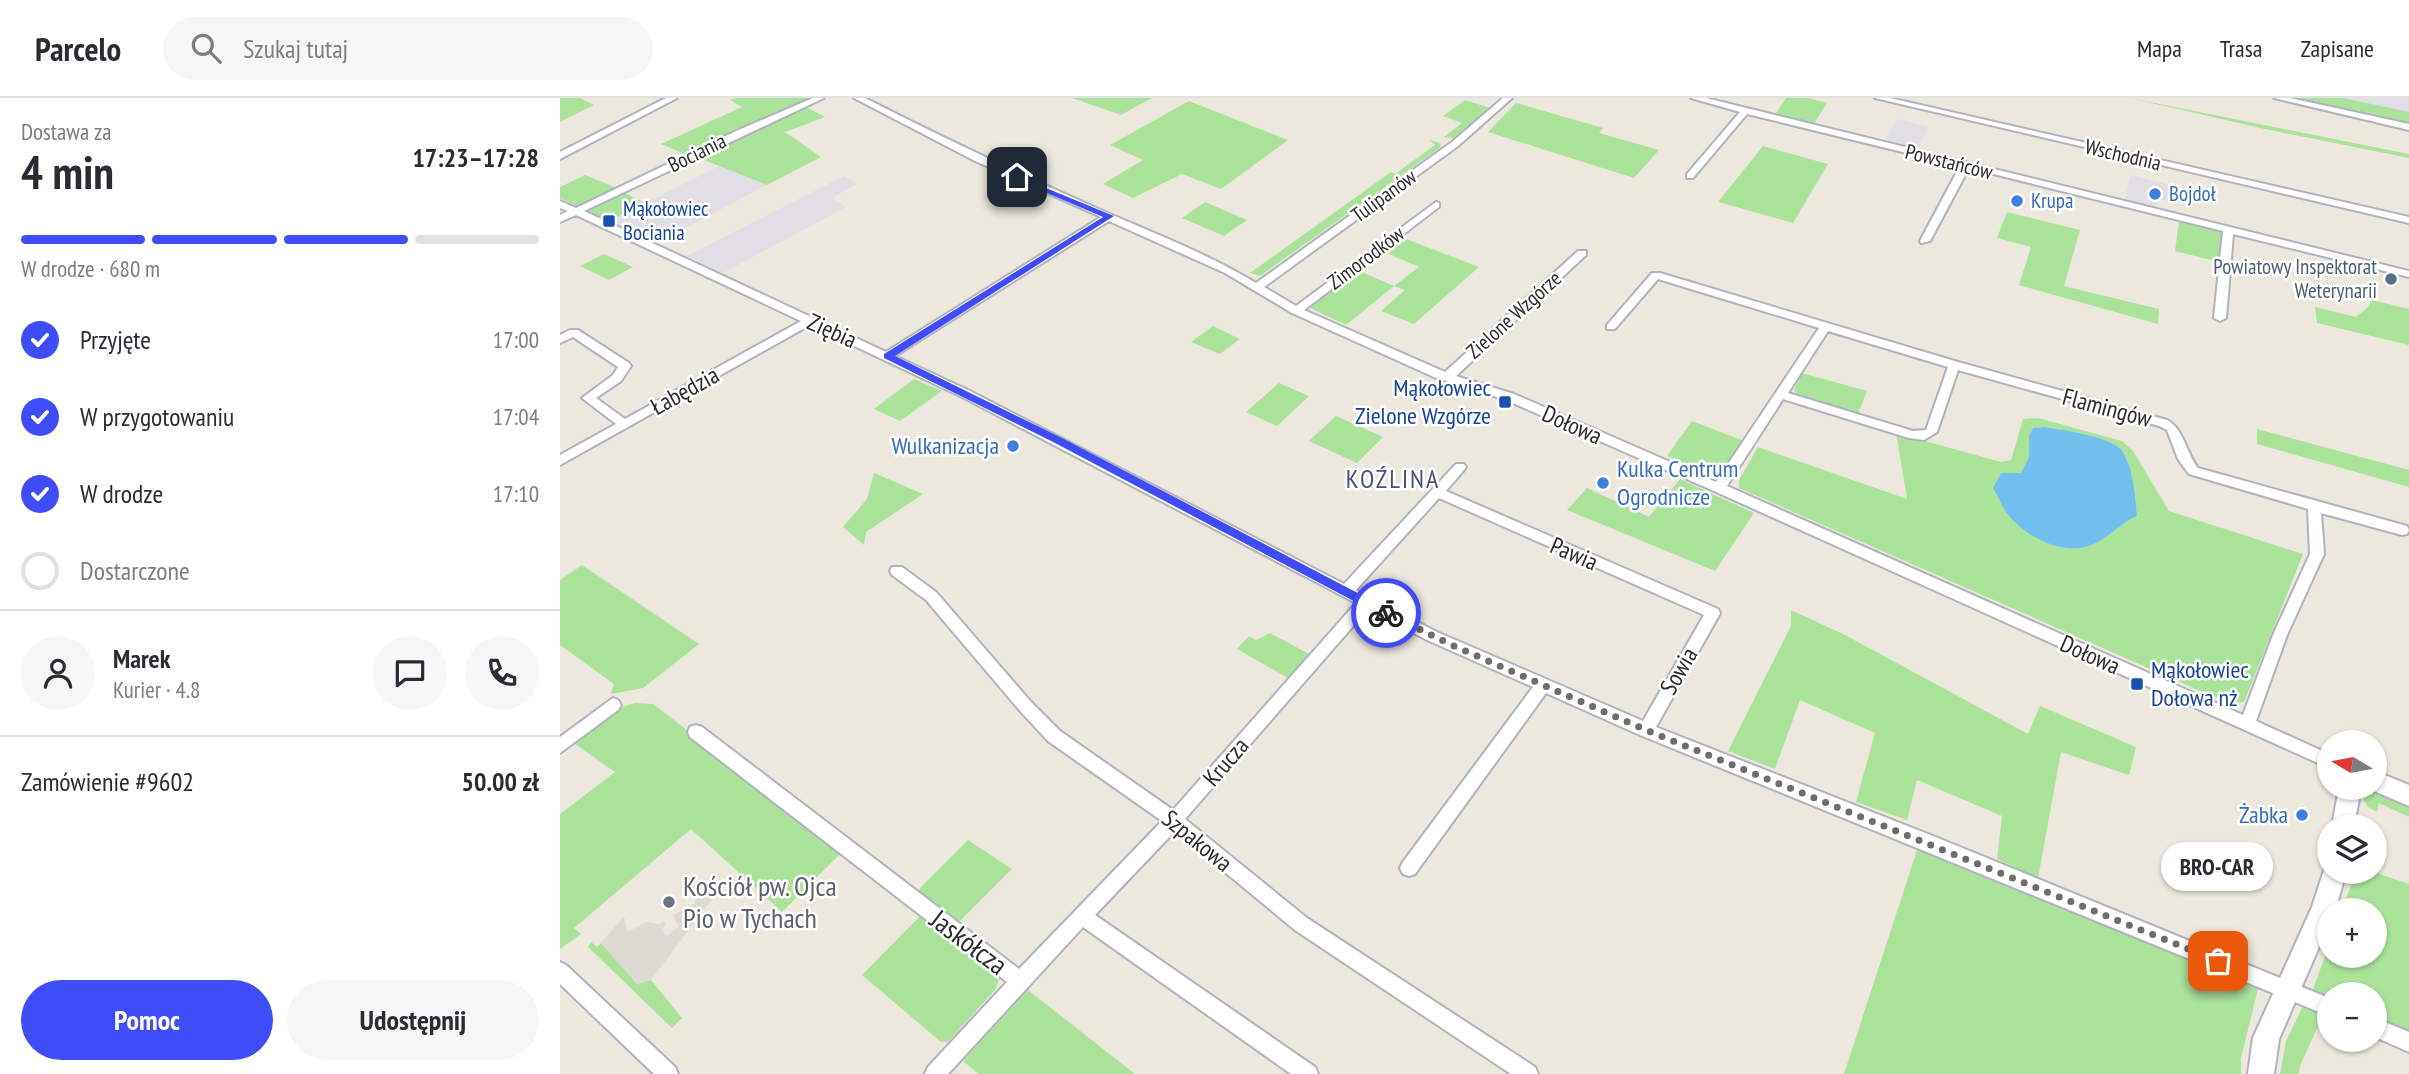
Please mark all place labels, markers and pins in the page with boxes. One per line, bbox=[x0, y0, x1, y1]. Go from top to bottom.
pin bbox=[987, 147, 1047, 207]
place label: Bojdoł bbox=[2169, 180, 2216, 207]
marker: Bojdoł bbox=[2147, 186, 2163, 202]
place label: Krupa bbox=[2031, 187, 2073, 214]
marker: Krupa bbox=[2009, 193, 2025, 209]
place label: Mąkołowiec Bociania bbox=[623, 195, 709, 246]
marker: Mąkołowiec Bociania bbox=[601, 213, 617, 229]
place label: Powiatowy Inspektorat Weterynarii bbox=[2213, 253, 2377, 304]
marker: Powiatowy Inspektorat Weterynarii bbox=[2383, 271, 2399, 287]
place label: Mąkołowiec Zielone Wzgórze bbox=[1355, 372, 1491, 431]
marker: Mąkołowiec Zielone Wzgórze bbox=[1497, 394, 1513, 410]
place label: Wulkanizacja bbox=[891, 430, 999, 461]
marker: Wulkanizacja bbox=[1005, 438, 1021, 454]
place label: Kulka Centrum Ogrodnicze bbox=[1617, 453, 1738, 512]
marker: Kulka Centrum Ogrodnicze bbox=[1595, 475, 1611, 491]
place label: Mąkołowiec Dołowa nż bbox=[2151, 654, 2249, 713]
marker: Mąkołowiec Dołowa nż bbox=[2129, 676, 2145, 692]
place label: Żabka bbox=[2239, 799, 2288, 830]
marker: Żabka bbox=[2294, 807, 2310, 823]
callout: BRO-CAR bbox=[2162, 842, 2274, 891]
place label: Kościół pw. Ojca Pio w Tychach bbox=[683, 867, 837, 936]
marker: Kościół pw. Ojca Pio w Tychach bbox=[661, 894, 677, 910]
pin bbox=[2188, 931, 2248, 991]

